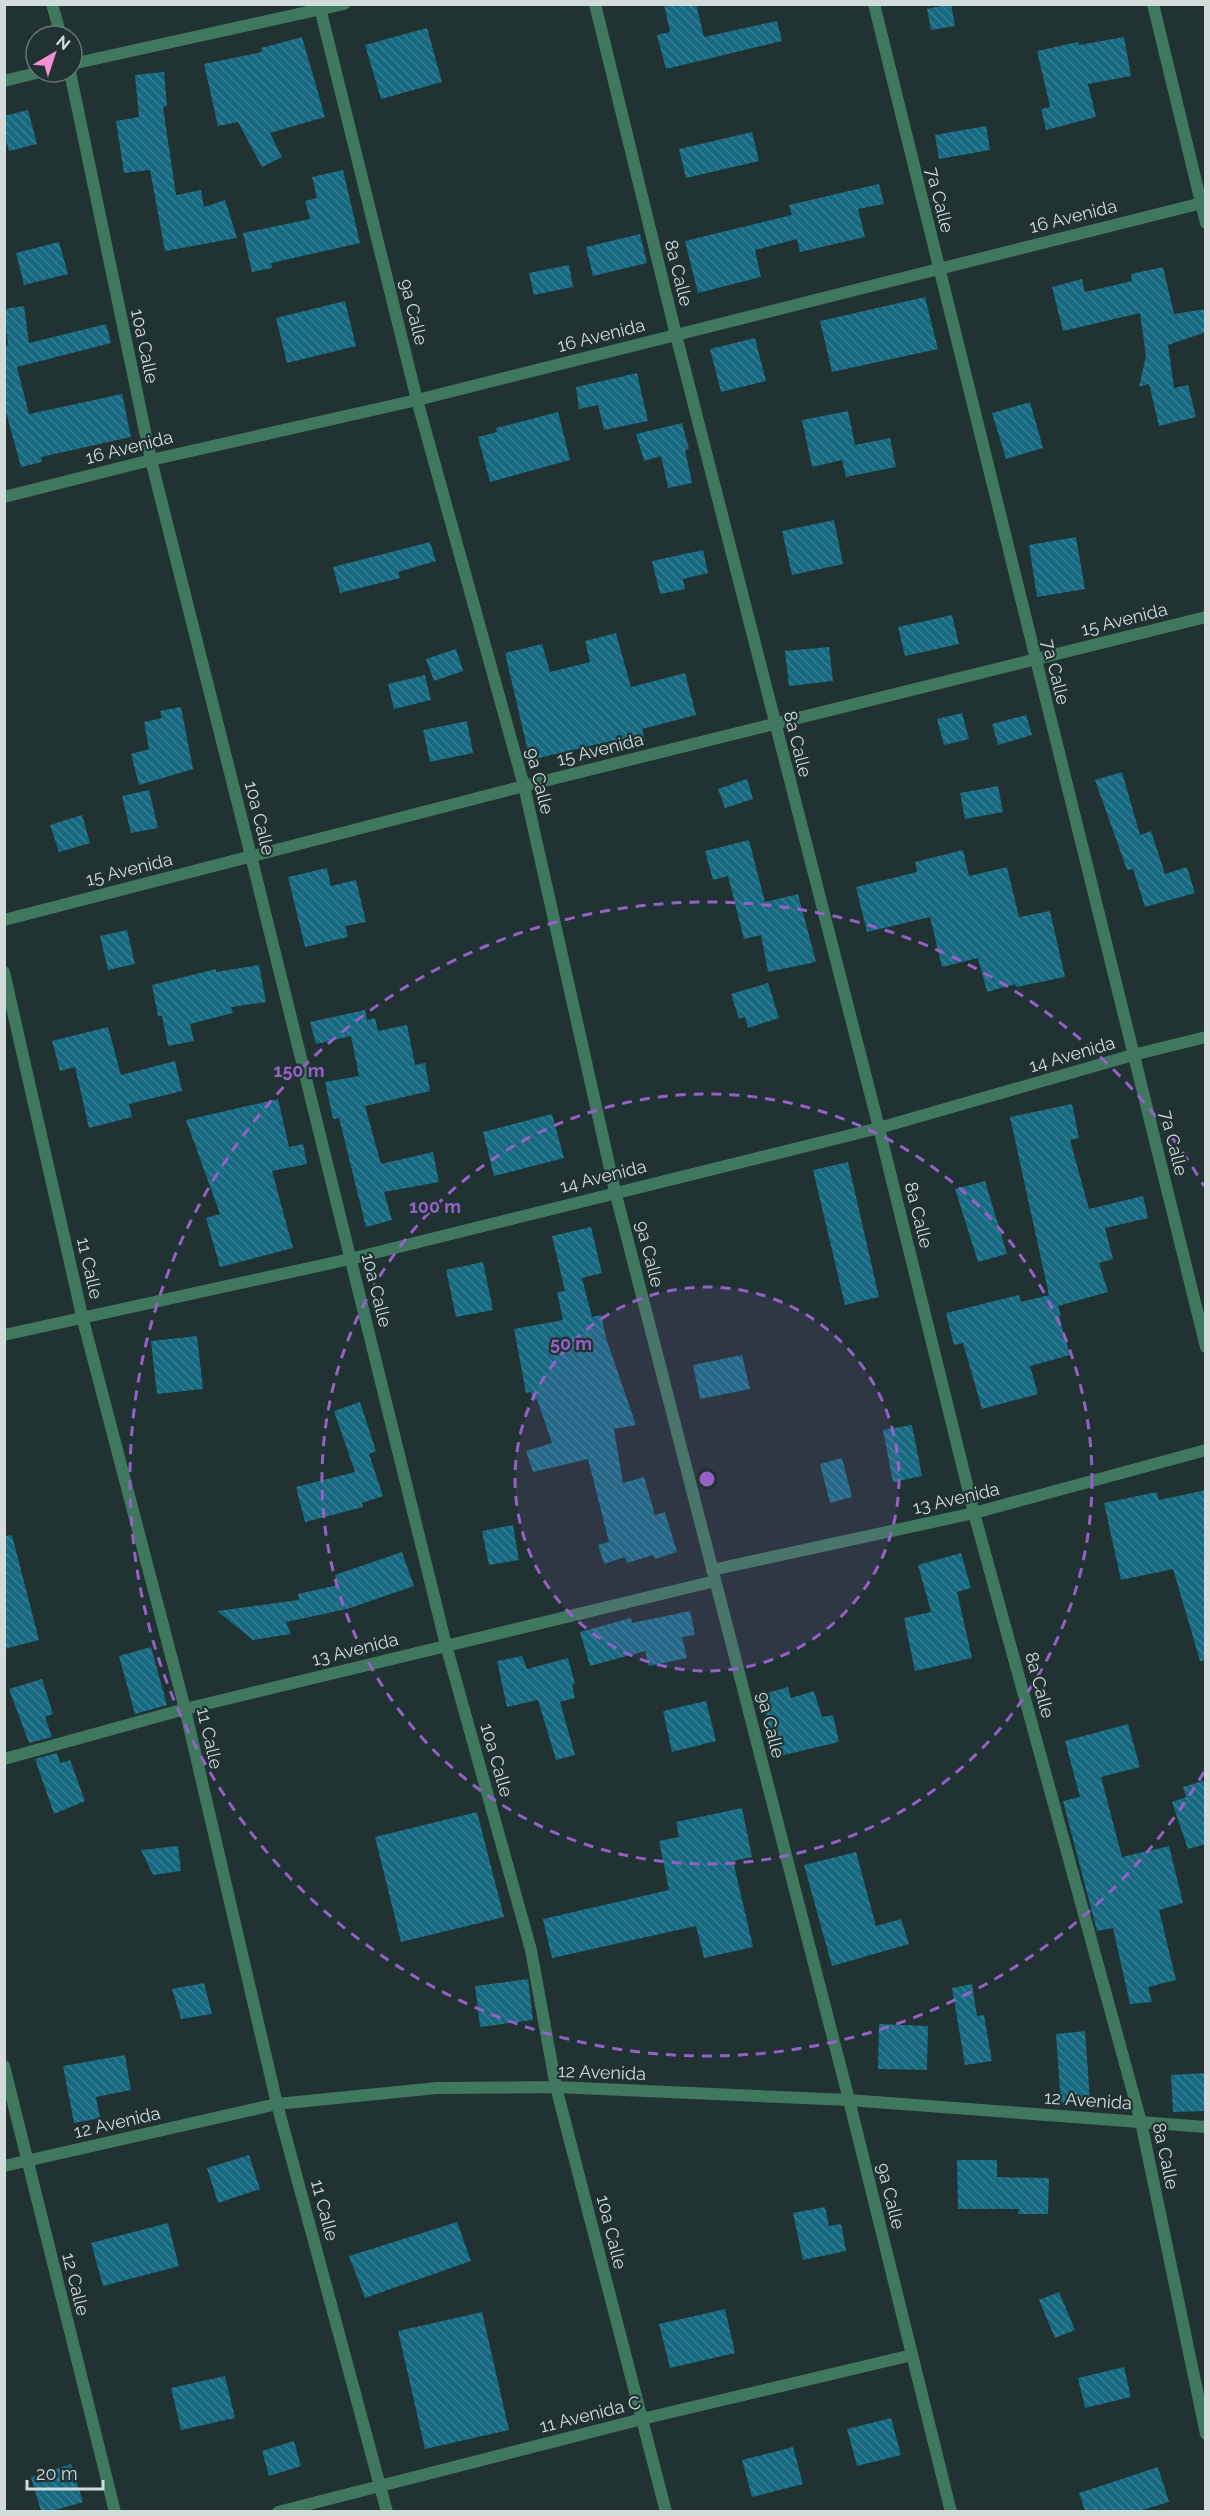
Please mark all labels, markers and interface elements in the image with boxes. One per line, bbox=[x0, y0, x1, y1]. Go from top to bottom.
north arrow bbox=[24, 24, 84, 84]
text: N bbox=[52, 32, 74, 54]
street label: 7a Calle bbox=[922, 165, 958, 235]
street label: 16 Avenida bbox=[1027, 195, 1119, 237]
street label: 8a Calle bbox=[661, 238, 697, 309]
street label: 9a Calle bbox=[396, 277, 432, 348]
street label: 10a Calle bbox=[127, 307, 163, 386]
street label: 16 Avenida bbox=[555, 314, 647, 356]
street label: 16 Avenida bbox=[83, 426, 175, 468]
street label: 15 Avenida bbox=[1079, 598, 1169, 640]
street label: 7a Calle bbox=[1038, 637, 1074, 707]
street label: 8a Calle bbox=[780, 709, 816, 780]
street label: 15 Avenida bbox=[555, 728, 645, 770]
street label: 9a Calle bbox=[522, 746, 558, 817]
street label: 10a Calle bbox=[241, 779, 279, 858]
street label: 15 Avenida bbox=[84, 848, 174, 890]
street label: 14 Avenida bbox=[1027, 1032, 1117, 1076]
text: 150 m bbox=[274, 1060, 325, 1081]
street label: 7a Calle bbox=[1156, 1108, 1192, 1178]
street label: 14 Avenida bbox=[558, 1155, 648, 1197]
street label: 8a Calle bbox=[901, 1180, 937, 1251]
text: 100 m bbox=[409, 1196, 461, 1217]
street label: 9a Calle bbox=[632, 1219, 668, 1290]
street label: 11 Calle bbox=[73, 1235, 107, 1301]
street label: 10a Calle bbox=[358, 1251, 396, 1330]
text: 50 m bbox=[550, 1333, 592, 1354]
centre of rings bbox=[697, 1469, 717, 1489]
street label: 13 Avenida bbox=[911, 1478, 1001, 1518]
street label: 13 Avenida bbox=[310, 1628, 400, 1670]
street label: 8a Calle bbox=[1021, 1650, 1059, 1721]
street label: 9a Calle bbox=[753, 1690, 789, 1761]
street label: 11 Calle bbox=[193, 1705, 227, 1771]
street label: 10a Calle bbox=[476, 1721, 518, 1800]
street label: 12 Avenida bbox=[558, 2060, 646, 2084]
street label: 12 Avenida bbox=[1043, 2086, 1133, 2114]
street label: 12 Avenida bbox=[72, 2102, 162, 2142]
street label: 8a Calle bbox=[1149, 2121, 1183, 2192]
street label: 9a Calle bbox=[873, 2161, 909, 2232]
street label: 11 Calle bbox=[307, 2177, 343, 2243]
street label: 10a Calle bbox=[593, 2193, 631, 2272]
street label: 12 Calle bbox=[58, 2250, 94, 2318]
street label: 11 Avenida C bbox=[537, 2391, 643, 2437]
scale bar bbox=[27, 2453, 104, 2491]
text: 20 m bbox=[36, 2463, 78, 2484]

